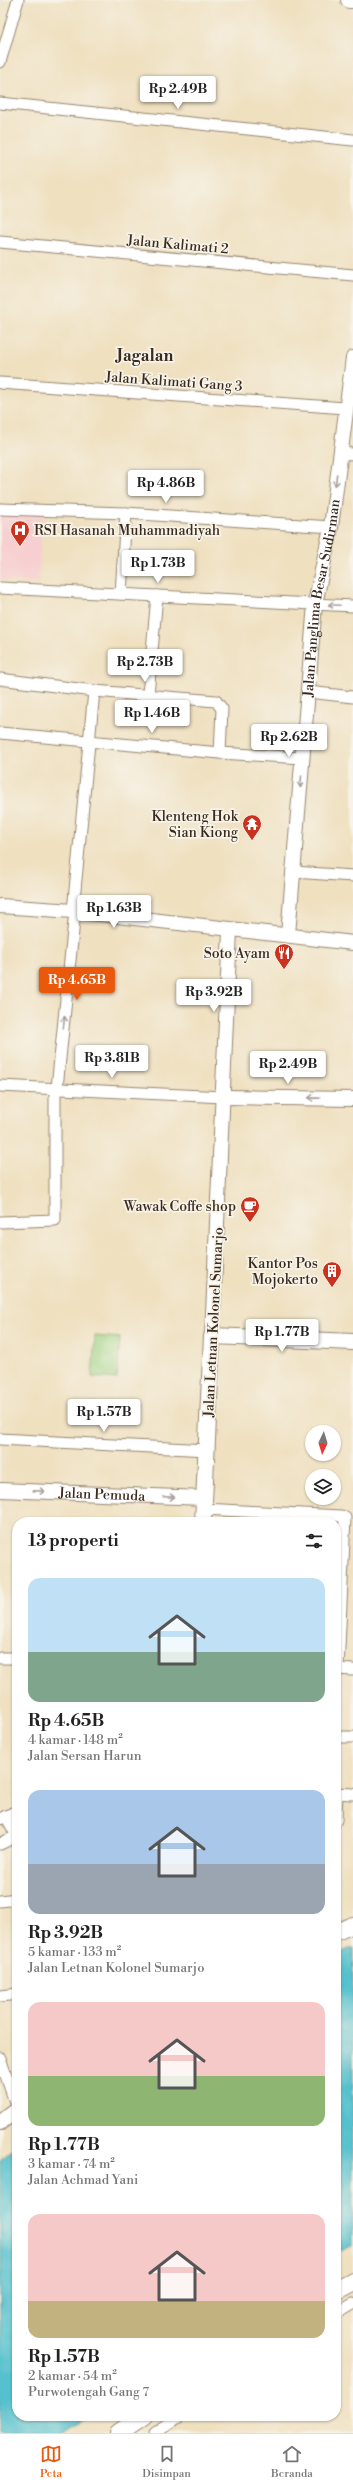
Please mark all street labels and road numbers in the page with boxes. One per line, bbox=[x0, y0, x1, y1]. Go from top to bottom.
street label: Jalan Kalimati 2 bbox=[125, 232, 229, 258]
street label: Jalan Kalimati Gang 3 bbox=[104, 368, 243, 396]
street label: Jalan Panglima Besar Sudirman bbox=[299, 497, 345, 699]
street label: Jalan Letnan Kolonel Sumarjo bbox=[200, 1227, 228, 1418]
street label: Jalan Pemuda bbox=[57, 1484, 146, 1506]

